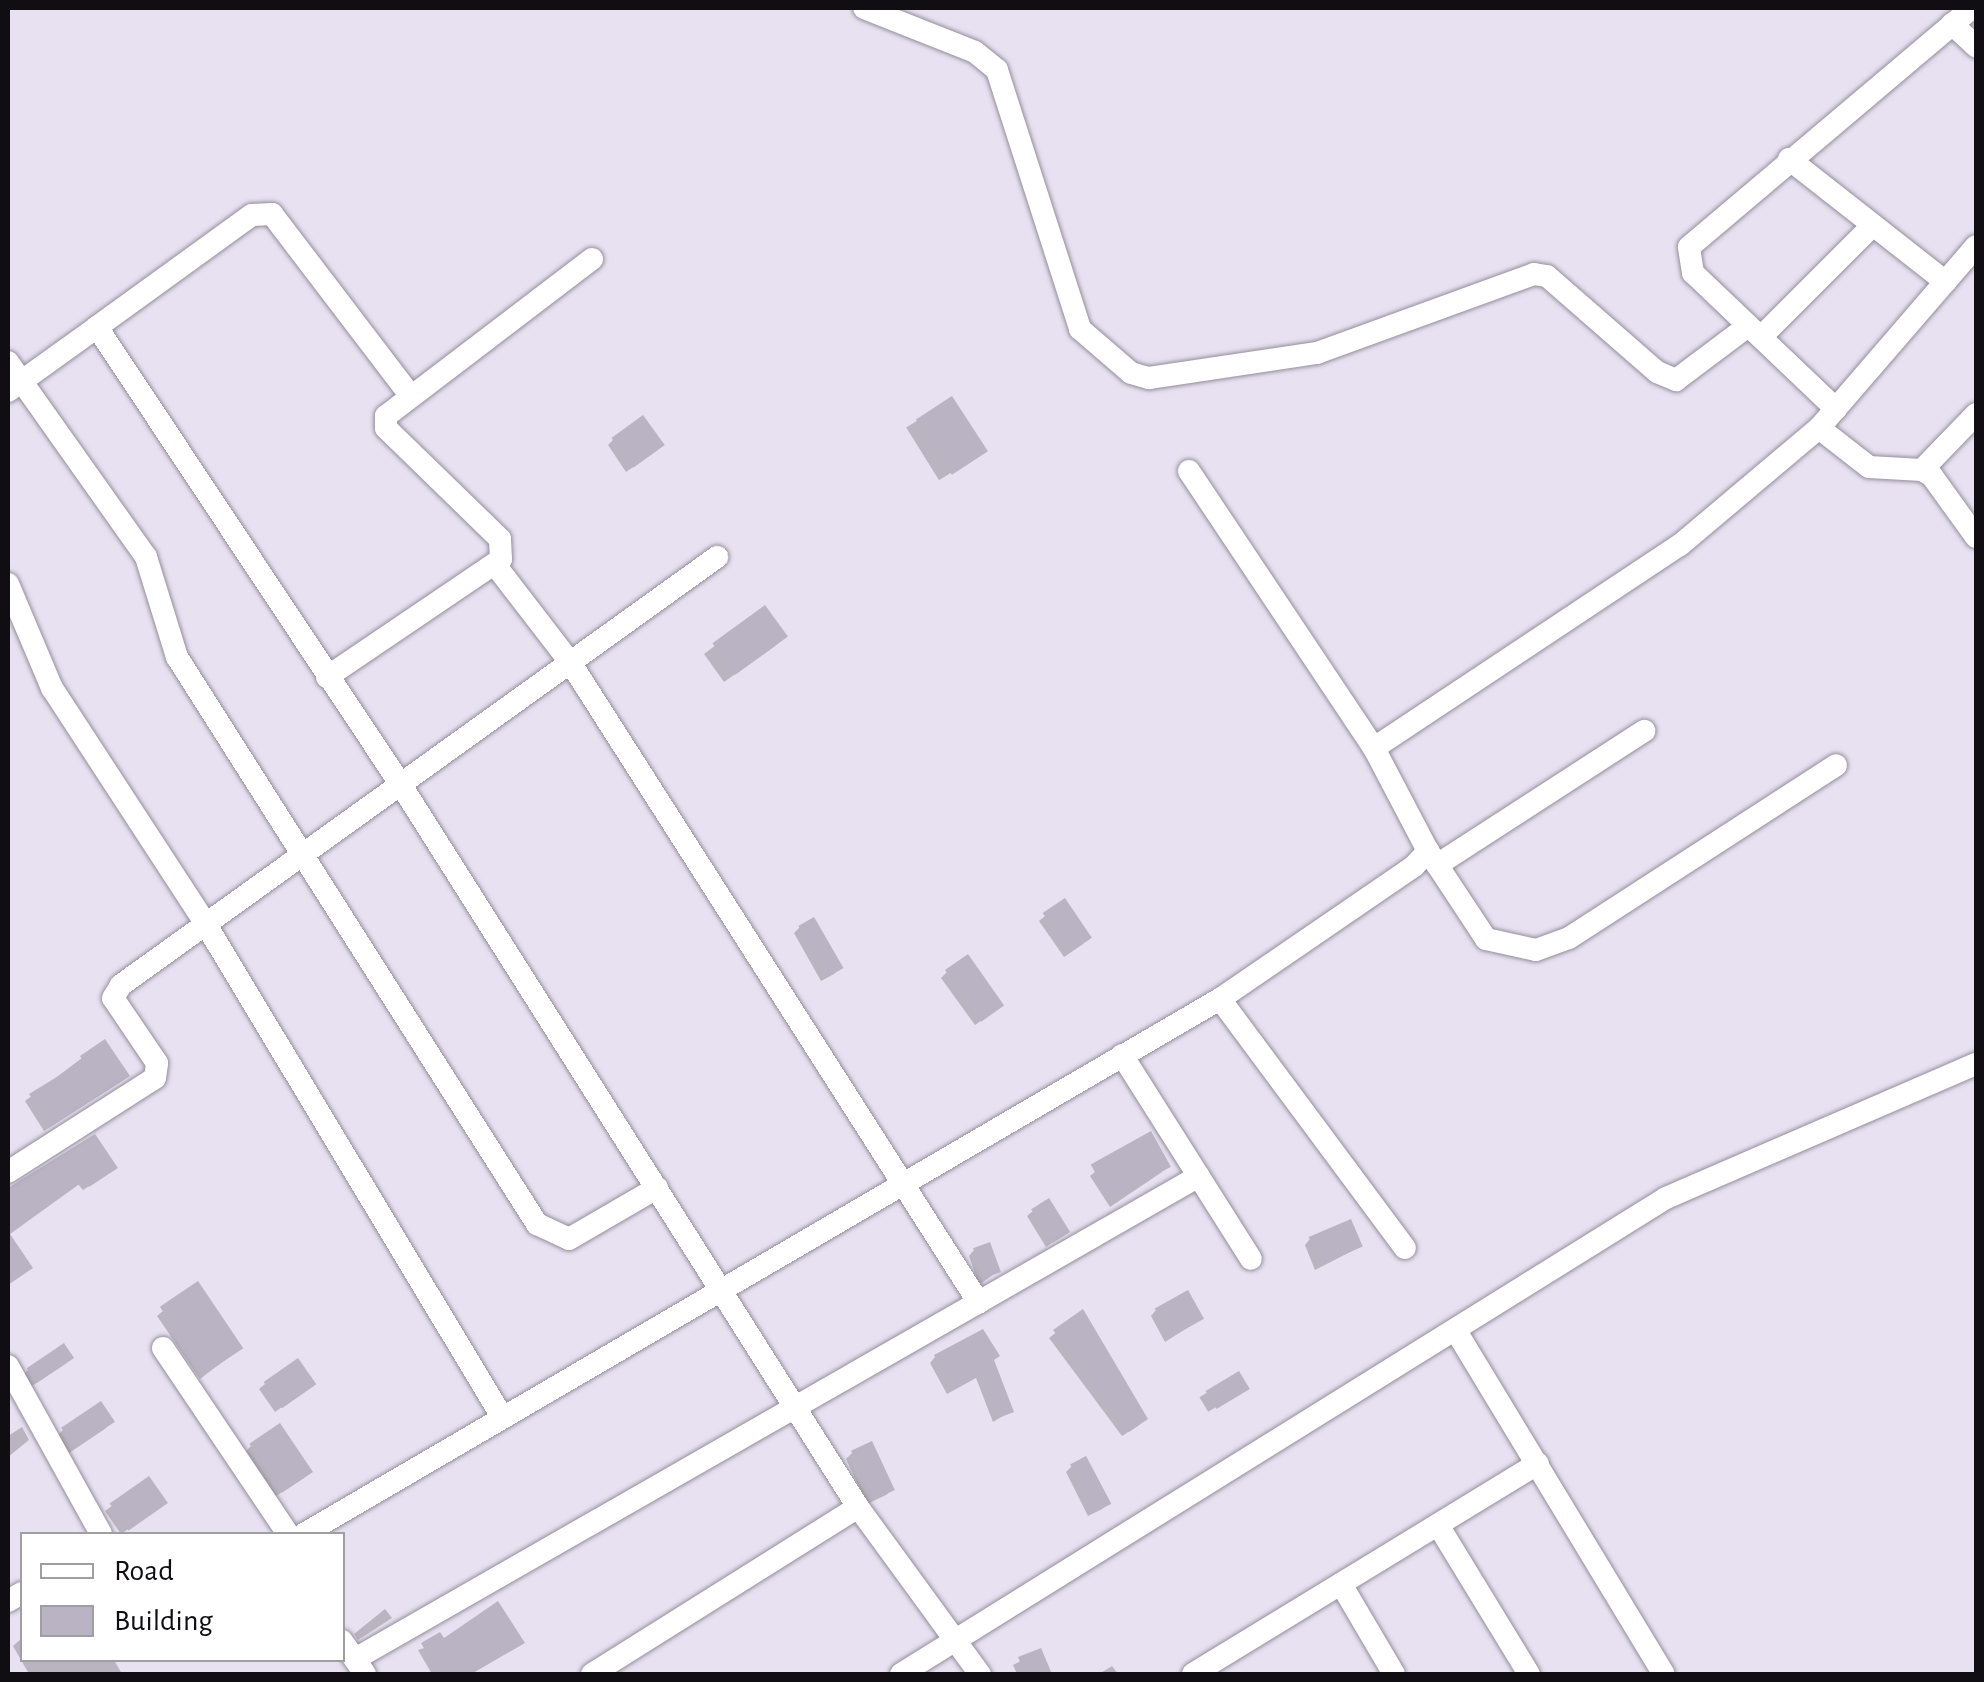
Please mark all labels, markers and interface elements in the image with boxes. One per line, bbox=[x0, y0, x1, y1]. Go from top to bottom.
legend bbox=[20, 1532, 345, 1662]
text: Road bbox=[114, 1556, 174, 1586]
text: Building bbox=[114, 1606, 213, 1636]

